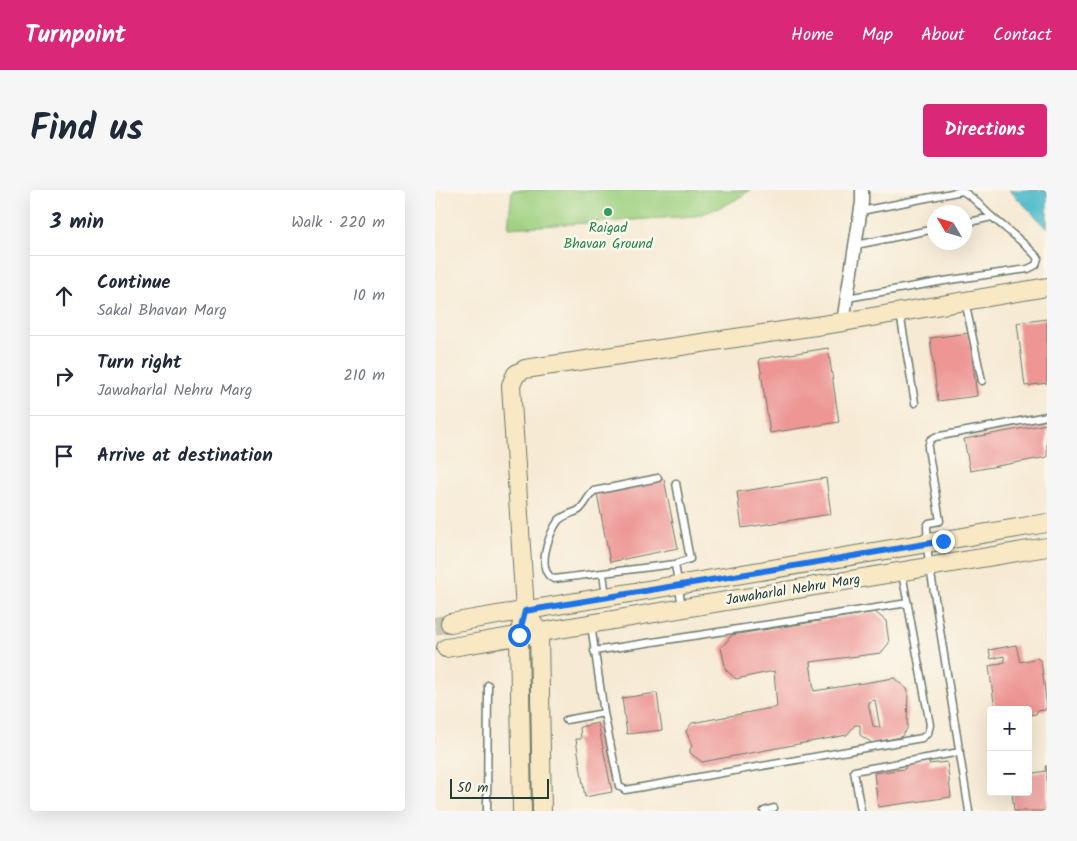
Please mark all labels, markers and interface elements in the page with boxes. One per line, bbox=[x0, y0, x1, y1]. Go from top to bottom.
text: Turnpoint bbox=[25, 16, 126, 55]
text: Home bbox=[791, 21, 834, 50]
text: Map bbox=[862, 21, 893, 50]
text: About bbox=[921, 21, 965, 50]
text: Contact bbox=[993, 21, 1052, 50]
text: Find us bbox=[30, 102, 143, 158]
button: Directions bbox=[923, 104, 1047, 157]
north arrow bbox=[927, 205, 972, 250]
text: 3 min bbox=[50, 206, 104, 239]
marker: Raigad Bhavan Ground bbox=[602, 206, 614, 218]
text: Walk · 220 m bbox=[291, 210, 385, 235]
place label: Raigad Bhavan Ground bbox=[563, 217, 654, 255]
text: Continue bbox=[97, 268, 170, 298]
icon: ahead bbox=[50, 282, 78, 310]
text: 10 m bbox=[353, 283, 385, 308]
text: Sakal Bhavan Marg bbox=[97, 298, 227, 323]
text: Turn right bbox=[97, 348, 182, 378]
icon: right bbox=[50, 362, 78, 390]
text: 210 m bbox=[344, 363, 385, 388]
text: Jawaharlal Nehru Marg bbox=[97, 378, 252, 403]
text: Arrive at destination bbox=[97, 441, 273, 471]
icon: arrive bbox=[50, 442, 78, 470]
route end bbox=[932, 530, 955, 553]
street label: Jawaharlal Nehru Marg bbox=[724, 568, 862, 612]
route start bbox=[508, 624, 531, 647]
map controls bbox=[987, 706, 1032, 796]
button: + bbox=[987, 706, 1032, 751]
button: − bbox=[987, 751, 1032, 796]
scale bar bbox=[450, 776, 549, 799]
text: 50 m bbox=[457, 777, 488, 799]

